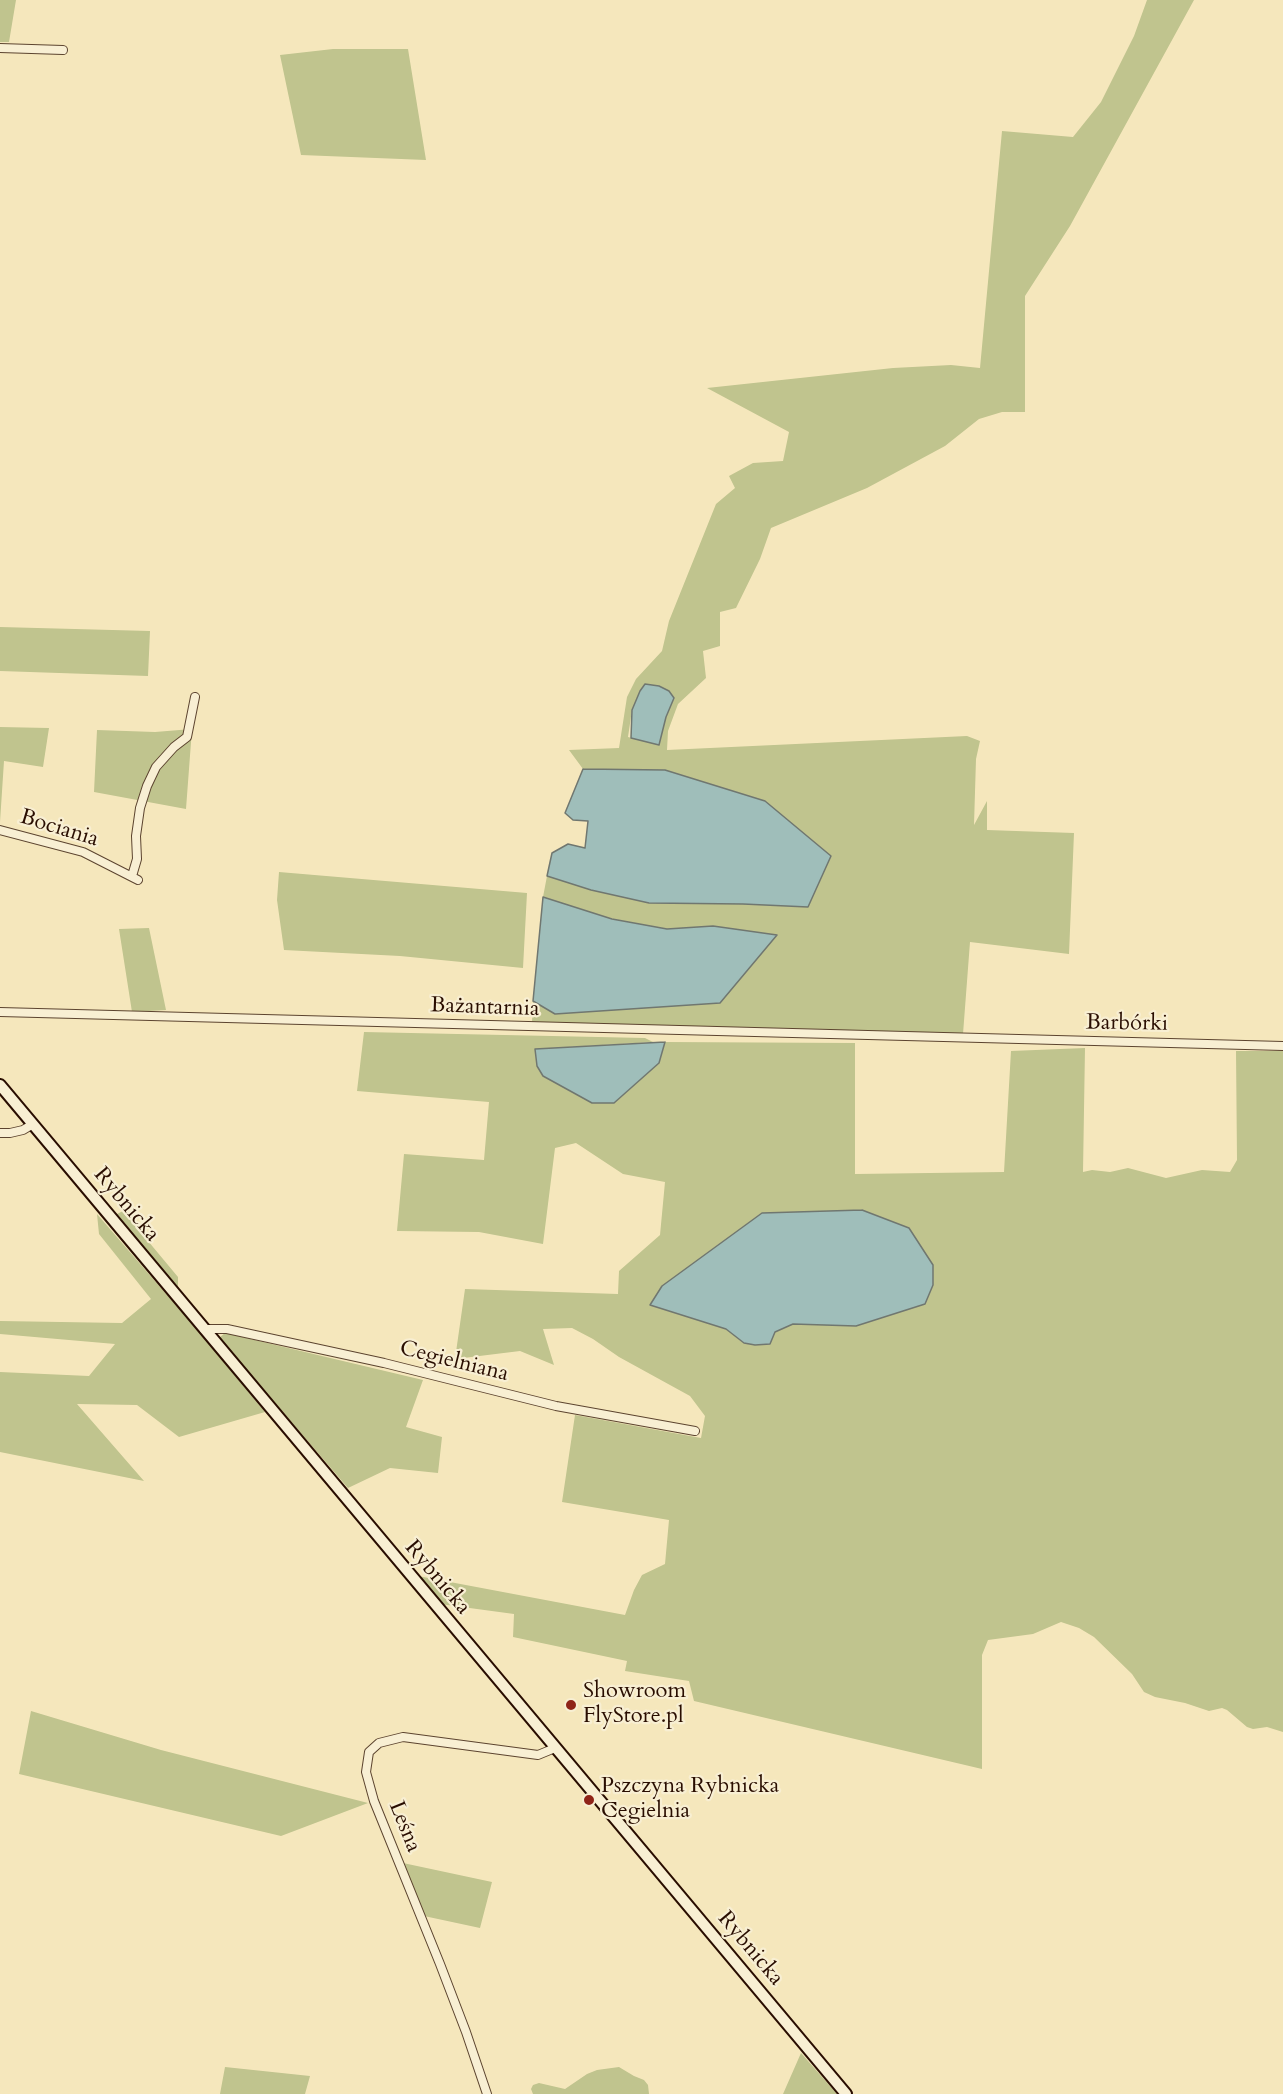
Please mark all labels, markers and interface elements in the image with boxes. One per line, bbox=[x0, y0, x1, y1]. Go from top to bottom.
street label: Bociania bbox=[17, 805, 101, 853]
street label: Bażantarnia bbox=[430, 993, 540, 1023]
street label: Barbórki bbox=[1086, 1010, 1168, 1038]
street label: Rybnicka bbox=[87, 1163, 165, 1247]
street label: Cegielniana bbox=[397, 1336, 511, 1388]
street label: Rybnicka bbox=[398, 1536, 476, 1620]
place label: Showroom FlyStore.pl bbox=[583, 1679, 686, 1730]
marker: Showroom FlyStore.pl bbox=[564, 1698, 578, 1712]
place label: Pszczyna Rybnicka Cegielnia bbox=[601, 1774, 779, 1826]
marker: Pszczyna Rybnicka Cegielnia bbox=[582, 1793, 596, 1807]
street label: Leśna bbox=[382, 1798, 426, 1856]
street label: Rybnicka bbox=[711, 1907, 789, 1991]

